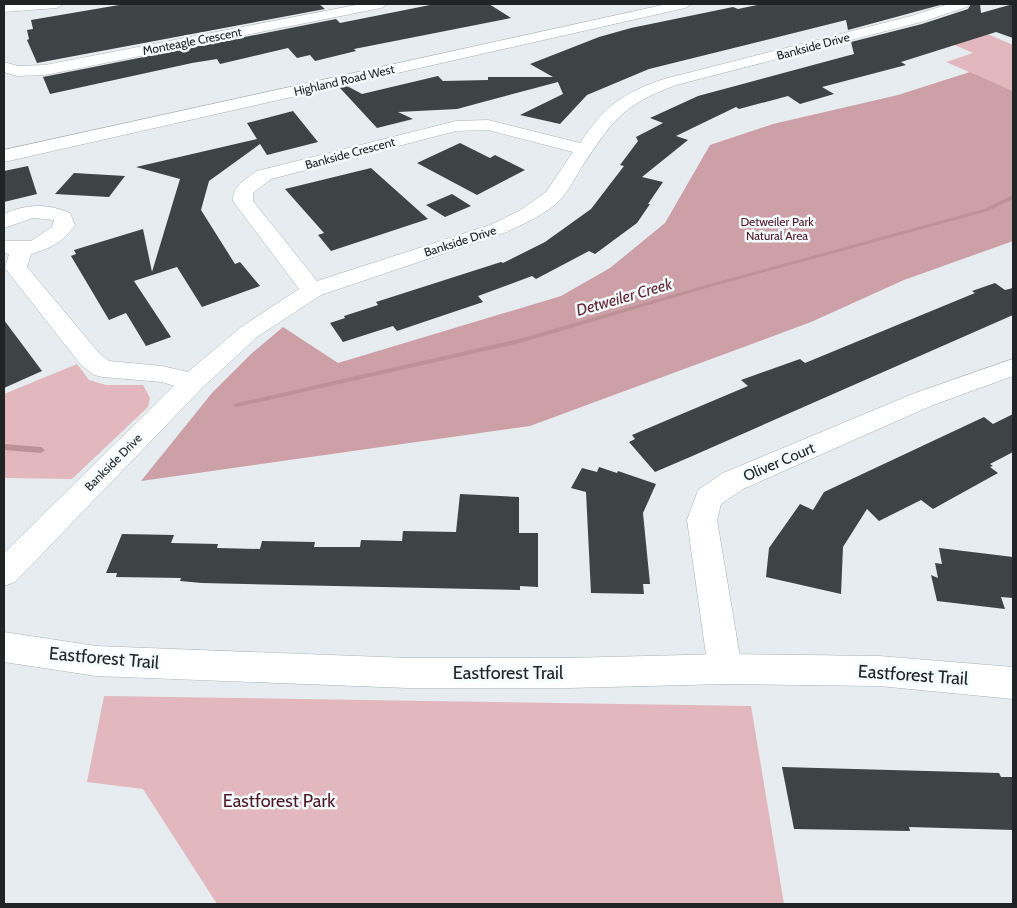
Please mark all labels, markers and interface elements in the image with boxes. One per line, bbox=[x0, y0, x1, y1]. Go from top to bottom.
street label: Monteagle Crescent bbox=[141, 24, 243, 58]
street label: Bankside Drive bbox=[775, 29, 851, 63]
street label: Highland Road West bbox=[292, 61, 396, 99]
street label: Bankside Crescent bbox=[304, 134, 396, 172]
park label: Detweiler Park Natural Area bbox=[740, 214, 814, 243]
street label: Bankside Drive bbox=[422, 222, 498, 260]
water label: Detweiler Creek bbox=[574, 274, 675, 320]
street label: Bankside Drive bbox=[81, 430, 145, 494]
street label: Oliver Court bbox=[740, 439, 818, 485]
street label: Eastforest Trail bbox=[48, 642, 161, 674]
street label: Eastforest Trail bbox=[857, 660, 970, 690]
street label: Eastforest Trail bbox=[453, 662, 564, 684]
park label: Eastforest Park bbox=[223, 790, 336, 812]

